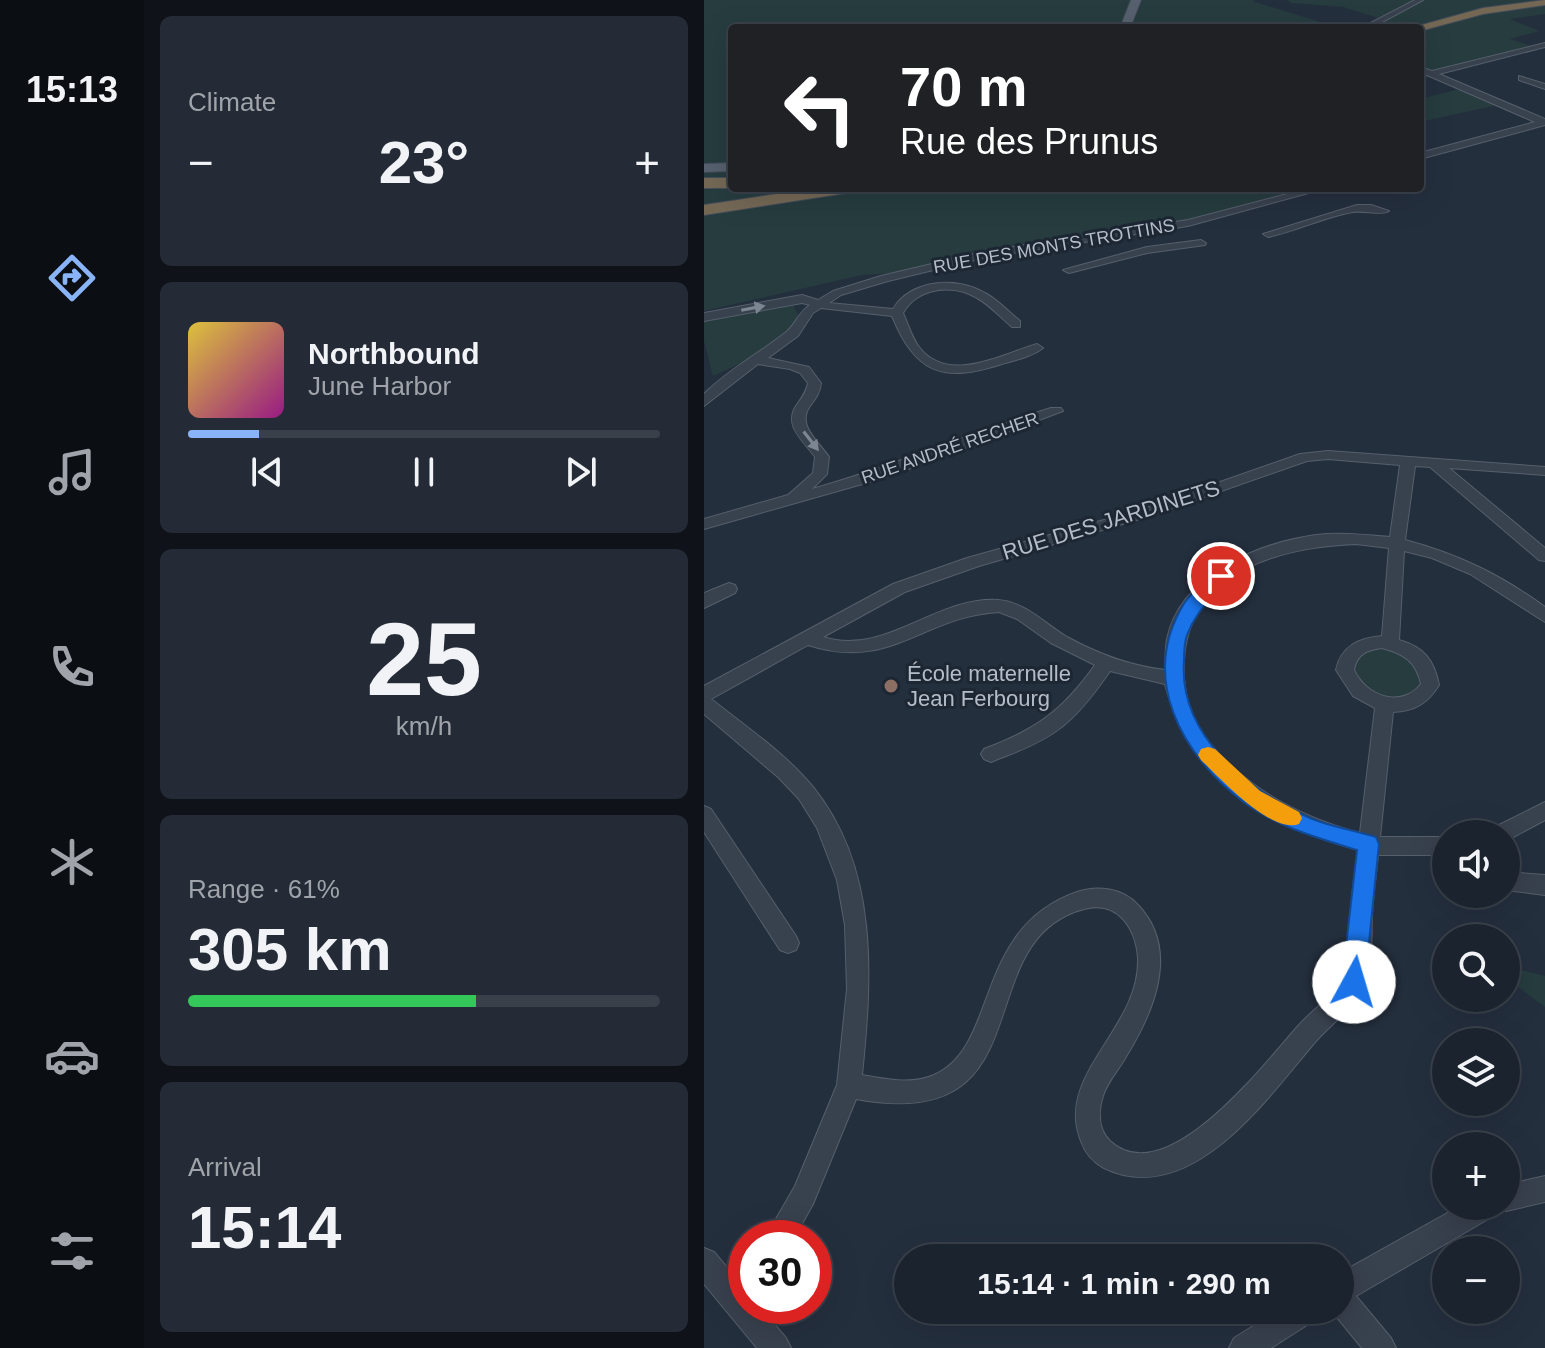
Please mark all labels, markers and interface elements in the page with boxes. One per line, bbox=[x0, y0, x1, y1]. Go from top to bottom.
text: 70 m bbox=[900, 55, 1028, 118]
icon: left bbox=[768, 56, 872, 160]
text: 15:13 bbox=[26, 69, 118, 110]
text: Climate bbox=[188, 87, 276, 117]
text: Rue des Prunus bbox=[900, 121, 1158, 162]
text: 23° bbox=[379, 129, 469, 196]
text: − bbox=[188, 138, 214, 187]
text: + bbox=[634, 138, 660, 187]
street label: RUE DES MONTS TROTTINS bbox=[932, 215, 1176, 277]
icon: directions bbox=[44, 250, 100, 306]
one-way arrow bbox=[741, 301, 766, 314]
text: Northbound bbox=[308, 337, 480, 370]
text: June Harbor bbox=[308, 371, 451, 401]
street label: RUE ANDRÉ RECHER bbox=[859, 408, 1041, 488]
one-way arrow bbox=[802, 431, 818, 451]
icon: music bbox=[44, 444, 100, 500]
icon: previous bbox=[245, 450, 289, 494]
icon: pause bbox=[402, 450, 446, 494]
icon: next bbox=[559, 450, 603, 494]
street label: RUE DES JARDINETS bbox=[999, 475, 1223, 565]
pin bbox=[1187, 542, 1255, 610]
icon: arrive bbox=[1199, 554, 1243, 598]
text: 25 bbox=[366, 601, 482, 717]
icon: phone bbox=[44, 639, 100, 695]
place label: École maternelle Jean Ferbourg bbox=[907, 661, 1071, 711]
marker: École maternelle Jean Ferbourg bbox=[882, 677, 900, 695]
text: km/h bbox=[396, 711, 452, 741]
map controls bbox=[1432, 820, 1520, 1324]
button: sound bbox=[1432, 820, 1520, 908]
icon: climate bbox=[44, 834, 100, 890]
text: Range · 61% bbox=[188, 874, 340, 904]
text: 305 km bbox=[188, 916, 392, 983]
button: search bbox=[1432, 924, 1520, 1012]
position arrow bbox=[1312, 940, 1396, 1024]
icon: car bbox=[44, 1028, 100, 1084]
button: layers bbox=[1432, 1028, 1520, 1116]
button: + bbox=[1432, 1132, 1520, 1220]
text: Arrival bbox=[188, 1152, 262, 1182]
text: 15:14 bbox=[188, 1194, 341, 1261]
speed limit sign: 30 bbox=[728, 1220, 832, 1324]
icon: filters bbox=[44, 1223, 100, 1279]
button: − bbox=[1432, 1236, 1520, 1324]
text: 15:14 · 1 min · 290 m bbox=[977, 1267, 1271, 1300]

